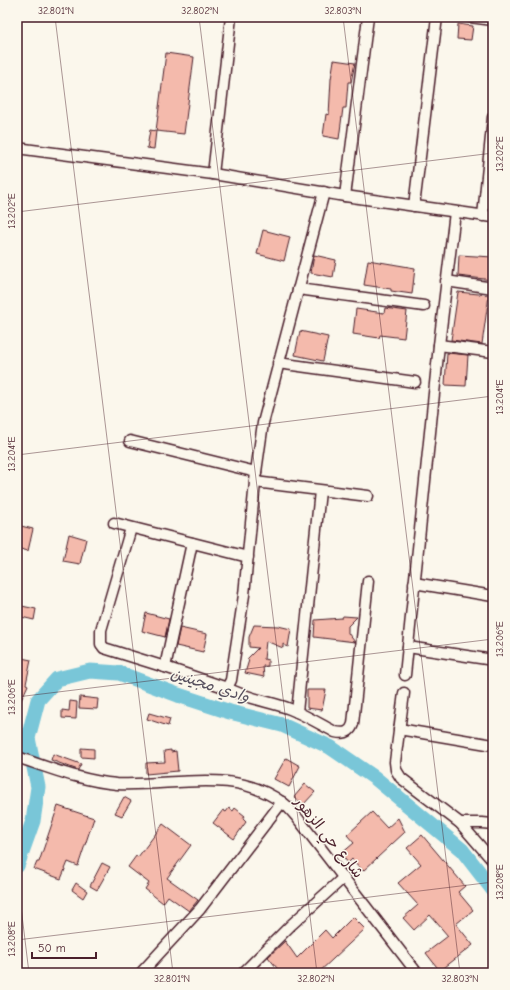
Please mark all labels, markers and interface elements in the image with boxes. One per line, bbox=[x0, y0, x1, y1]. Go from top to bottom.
text: 32.801°N bbox=[38, 5, 74, 17]
text: 32.802°N bbox=[181, 5, 219, 17]
text: 32.803°N bbox=[324, 5, 362, 17]
text: 13.202°E bbox=[494, 136, 506, 172]
text: 13.202°E bbox=[6, 193, 18, 229]
text: 13.204°E bbox=[494, 379, 506, 415]
text: 13.204°E bbox=[6, 436, 18, 472]
text: 13.206°E bbox=[494, 621, 506, 657]
water label: وادي مجينين bbox=[168, 664, 252, 708]
text: 13.206°E bbox=[6, 679, 18, 715]
street label: شارع حي الزهور bbox=[287, 792, 367, 884]
text: 13.208°E bbox=[494, 864, 506, 900]
text: 13.208°E bbox=[6, 921, 18, 957]
scale bar bbox=[32, 934, 96, 960]
text: 50 m bbox=[38, 941, 66, 955]
text: 32.801°N bbox=[154, 973, 190, 985]
text: 32.802°N bbox=[297, 973, 335, 985]
text: 32.803°N bbox=[441, 973, 479, 985]

